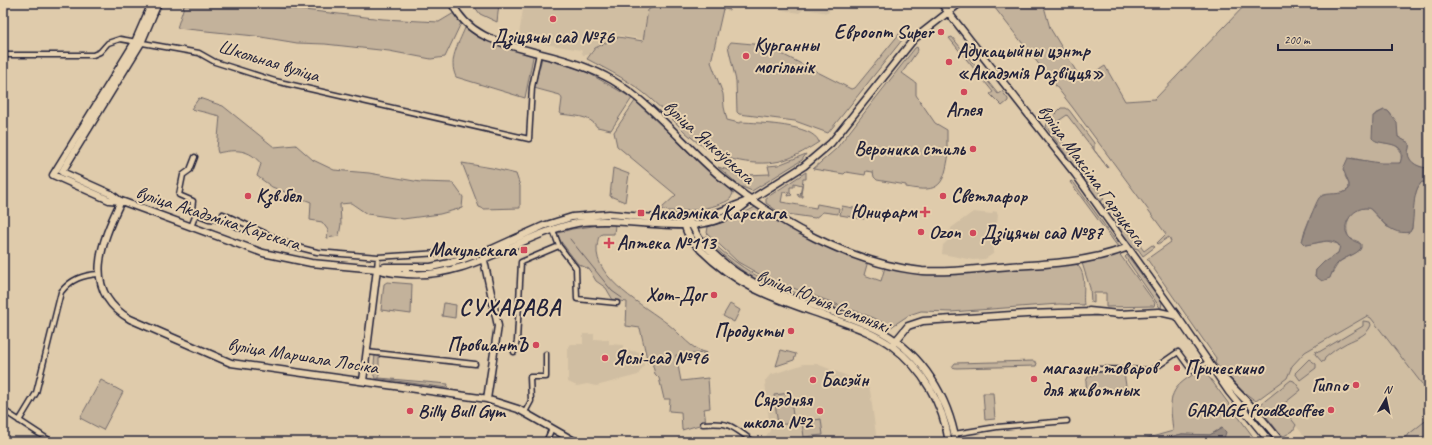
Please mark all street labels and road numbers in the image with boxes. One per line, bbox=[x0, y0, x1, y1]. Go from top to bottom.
street label: Школьная вуліца bbox=[216, 34, 324, 88]
street label: вуліца Янкоўскага bbox=[658, 95, 761, 190]
street label: вуліца Максіма Гарэцкага bbox=[1033, 100, 1152, 251]
street label: вуліца Акадэміка Карскага bbox=[133, 180, 305, 256]
street label: вуліца Юрыя Семянякі bbox=[753, 263, 895, 339]
street label: вуліца Маршала Лосіка bbox=[226, 332, 382, 380]

